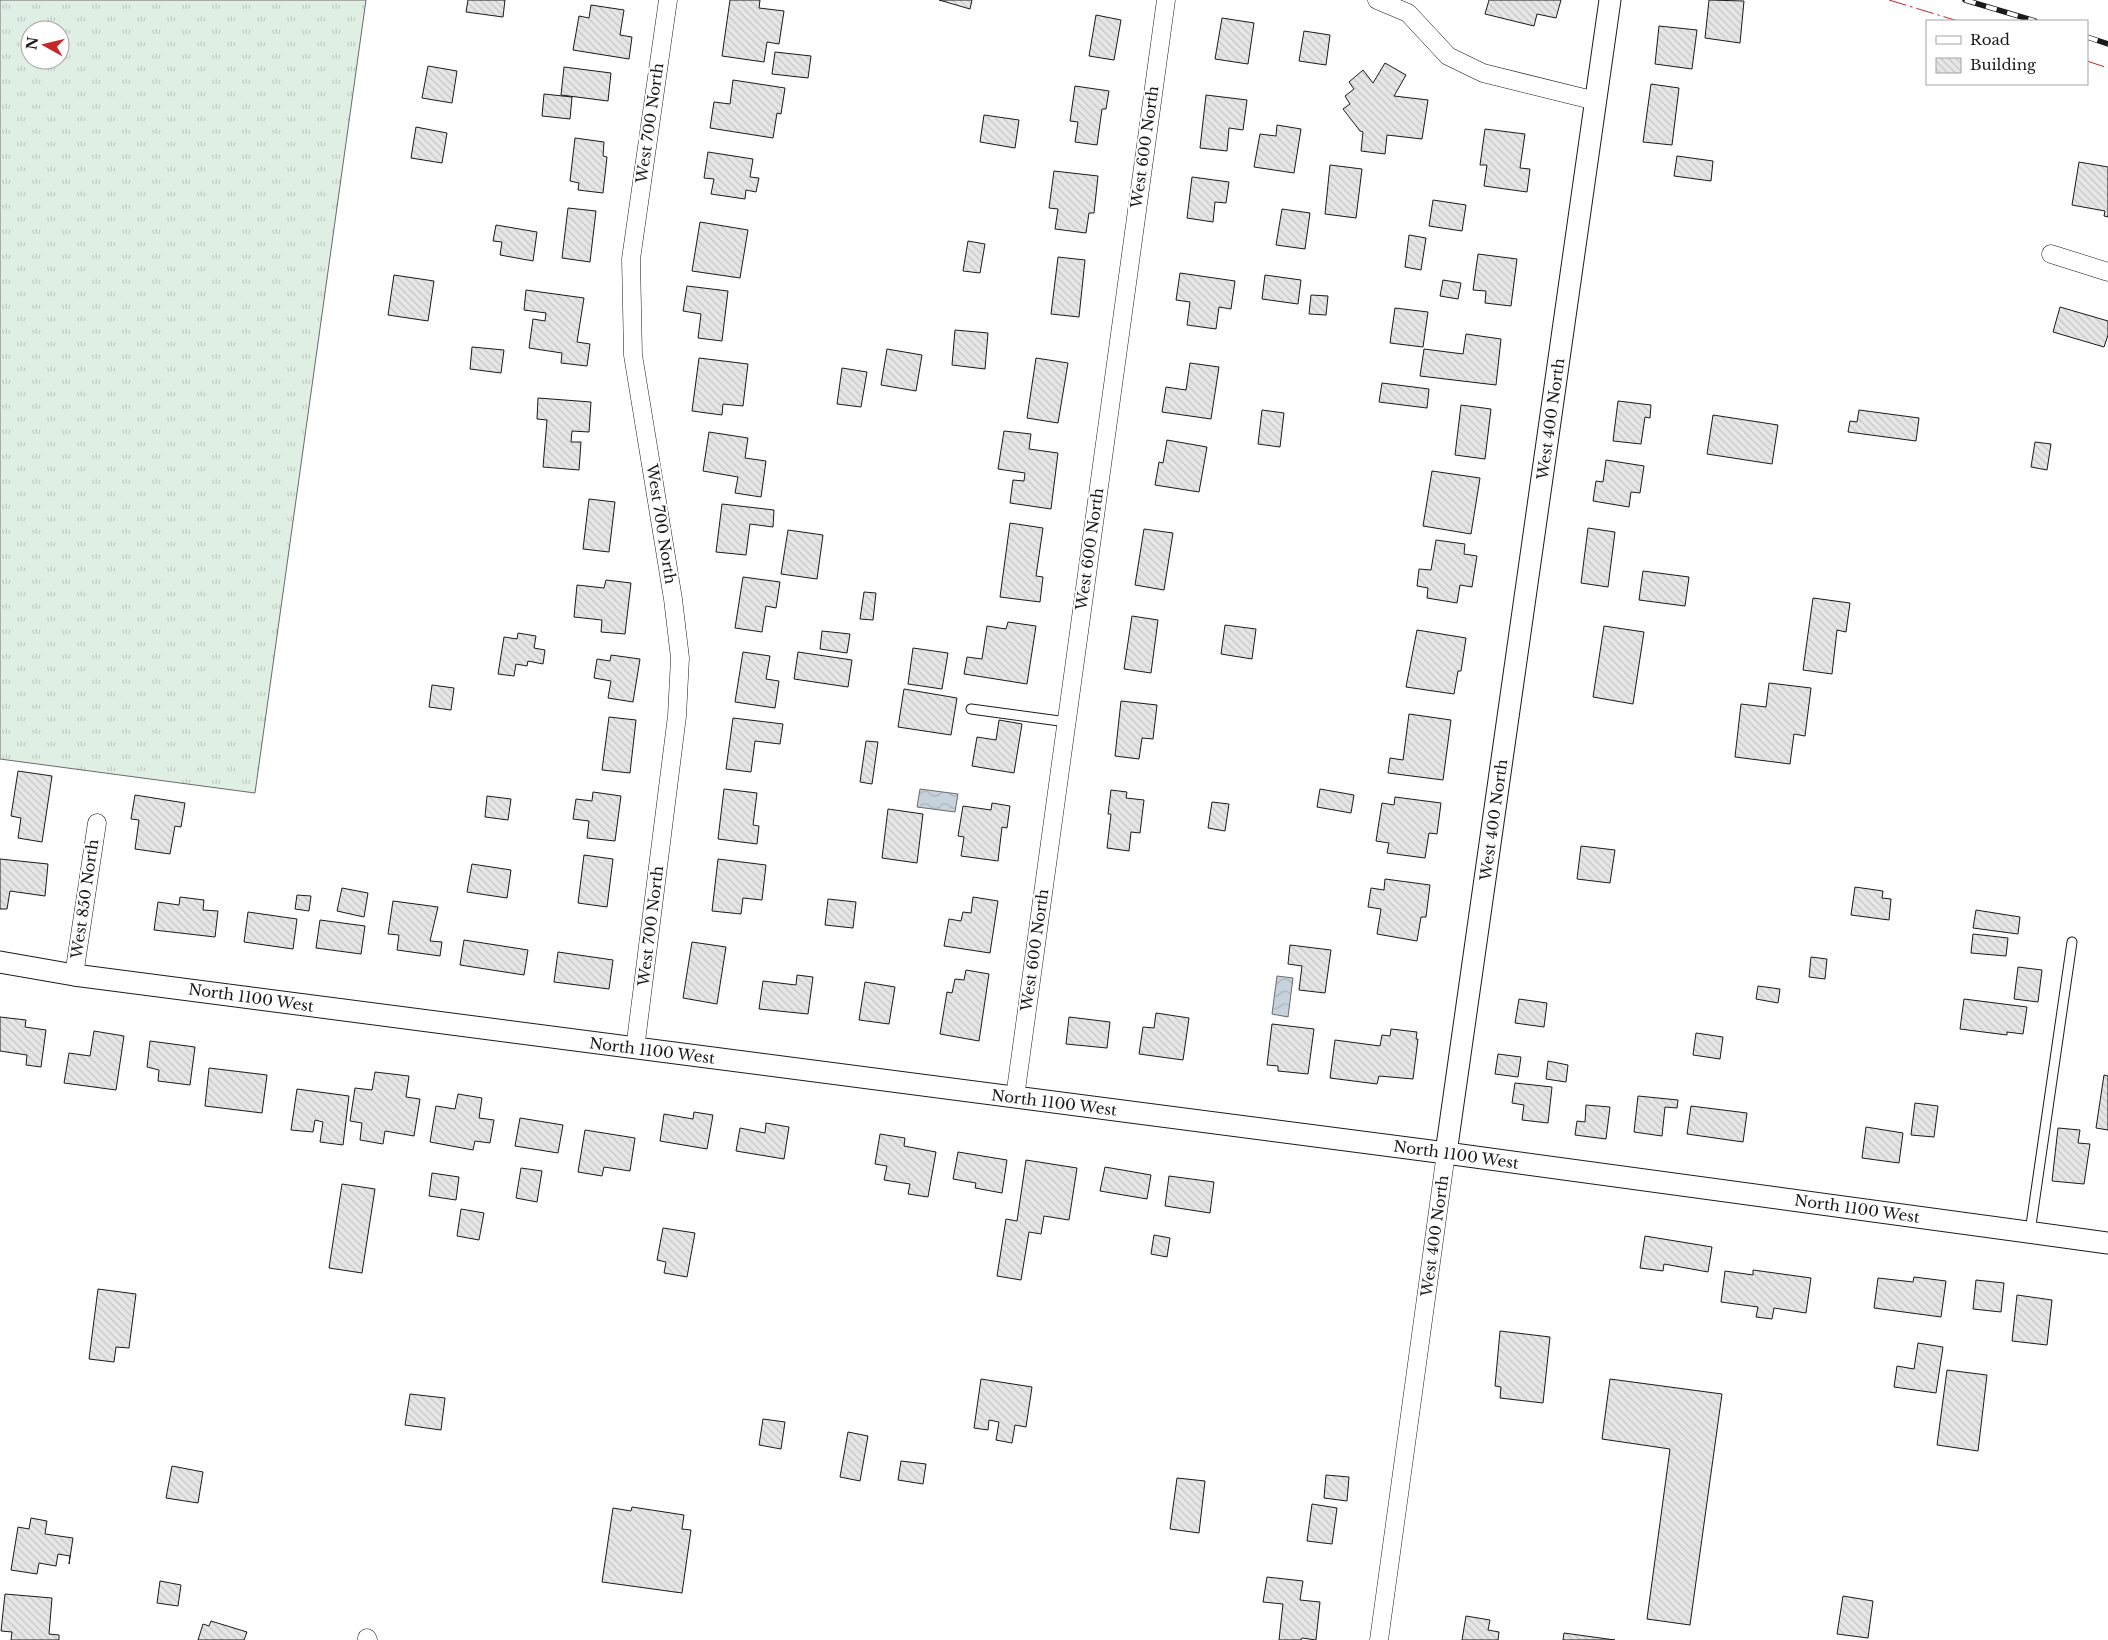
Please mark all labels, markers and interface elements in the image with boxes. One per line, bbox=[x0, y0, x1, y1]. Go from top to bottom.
north arrow bbox=[20, 20, 70, 70]
legend bbox=[1926, 20, 2088, 85]
text: Road bbox=[1970, 30, 2010, 49]
text: N bbox=[22, 35, 42, 51]
text: Building bbox=[1970, 55, 2037, 74]
street label: West 700 North bbox=[632, 62, 667, 185]
street label: West 600 North bbox=[1126, 85, 1162, 210]
street label: West 400 North bbox=[1532, 357, 1568, 482]
street label: West 700 North bbox=[642, 462, 680, 585]
street label: West 600 North bbox=[1071, 487, 1107, 612]
street label: West 400 North bbox=[1475, 758, 1511, 883]
street label: West 850 North bbox=[67, 838, 102, 961]
street label: West 700 North bbox=[634, 865, 667, 988]
street label: West 600 North bbox=[1016, 888, 1052, 1013]
street label: North 1100 West bbox=[187, 979, 315, 1016]
street label: North 1100 West bbox=[588, 1033, 716, 1068]
street label: North 1100 West bbox=[990, 1085, 1118, 1120]
street label: North 1100 West bbox=[1392, 1136, 1520, 1173]
street label: West 400 North bbox=[1416, 1174, 1452, 1299]
street label: North 1100 West bbox=[1793, 1190, 1921, 1227]

